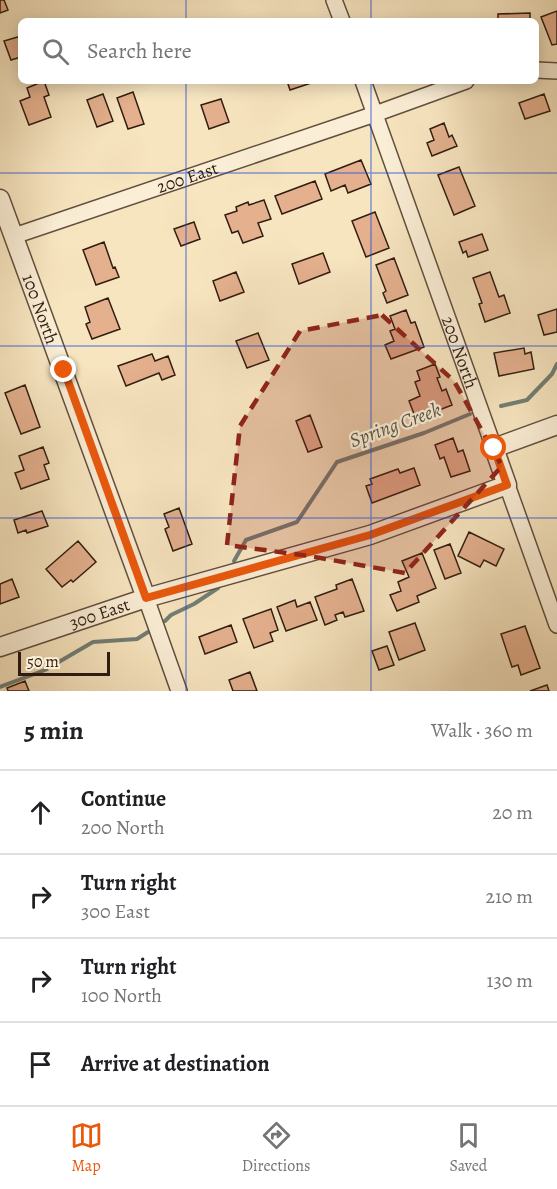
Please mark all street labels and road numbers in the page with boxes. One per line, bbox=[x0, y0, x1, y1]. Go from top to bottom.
street label: 200 East bbox=[154, 156, 221, 199]
street label: 100 North bbox=[16, 270, 64, 348]
street label: 200 North bbox=[436, 313, 484, 392]
street label: 300 East bbox=[66, 592, 133, 635]

